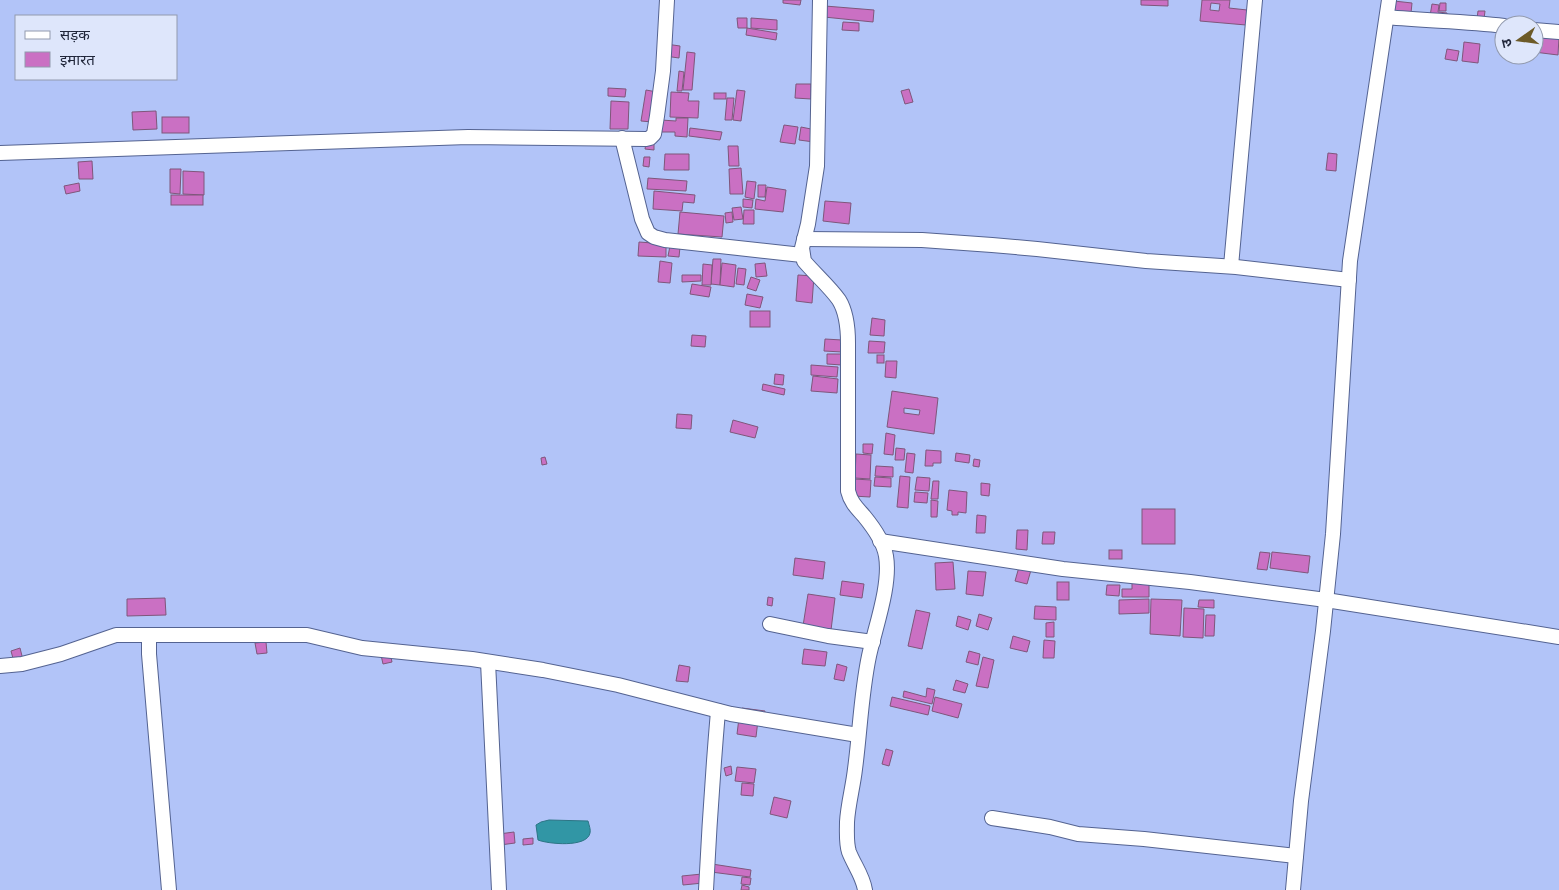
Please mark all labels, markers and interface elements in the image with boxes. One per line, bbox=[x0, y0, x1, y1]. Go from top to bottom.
legend bbox=[15, 15, 178, 80]
north arrow bbox=[1494, 15, 1544, 65]
text: सड़क bbox=[60, 28, 90, 43]
text: उ bbox=[1499, 36, 1515, 49]
text: इमारत bbox=[60, 53, 95, 68]

